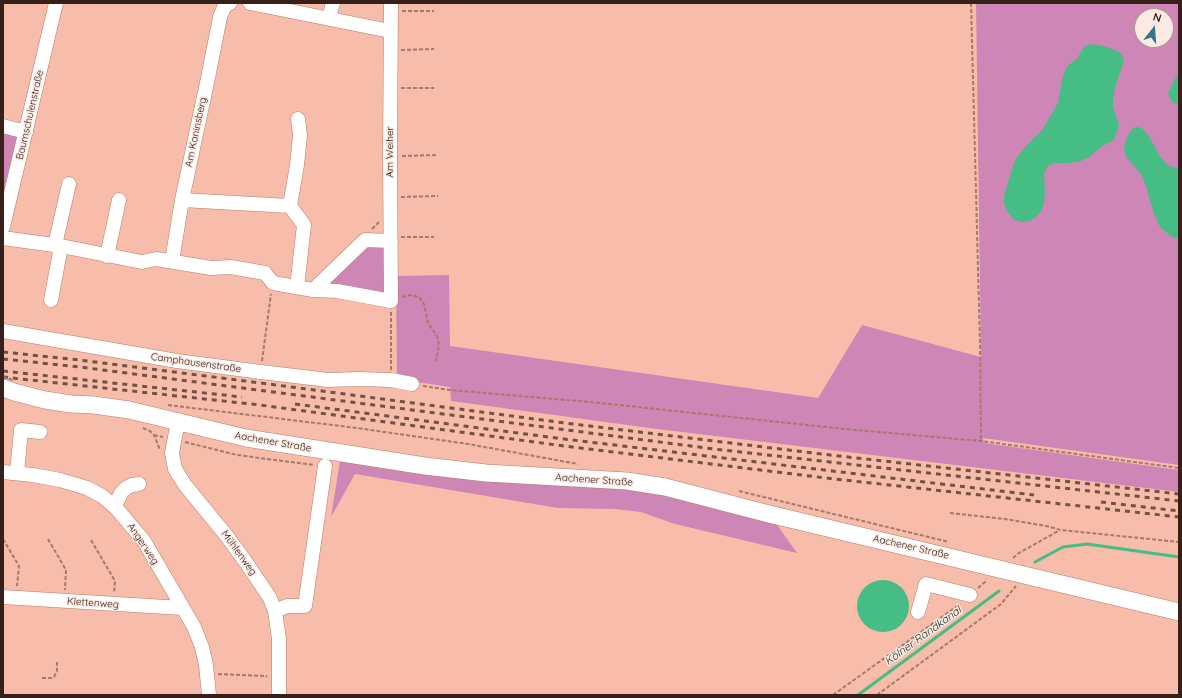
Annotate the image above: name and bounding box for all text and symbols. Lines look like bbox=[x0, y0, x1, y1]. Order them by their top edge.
north arrow bbox=[1134, 8, 1174, 48]
text: N bbox=[1151, 10, 1163, 25]
street label: Baumschulenstraße bbox=[14, 69, 46, 161]
street label: Am Kaninsberg bbox=[183, 96, 209, 168]
street label: Am Weiher bbox=[384, 127, 396, 177]
street label: Camphausenstraße bbox=[150, 351, 242, 375]
street label: Aachener Straße bbox=[234, 429, 312, 455]
street label: Aachener Straße bbox=[555, 471, 633, 489]
street label: Angerweg bbox=[125, 521, 161, 567]
street label: Mühlenweg bbox=[219, 528, 259, 578]
street label: Aachener Straße bbox=[872, 532, 950, 562]
street label: Klettenweg bbox=[67, 595, 119, 611]
water label: Kölner Randkanal bbox=[882, 604, 964, 668]

